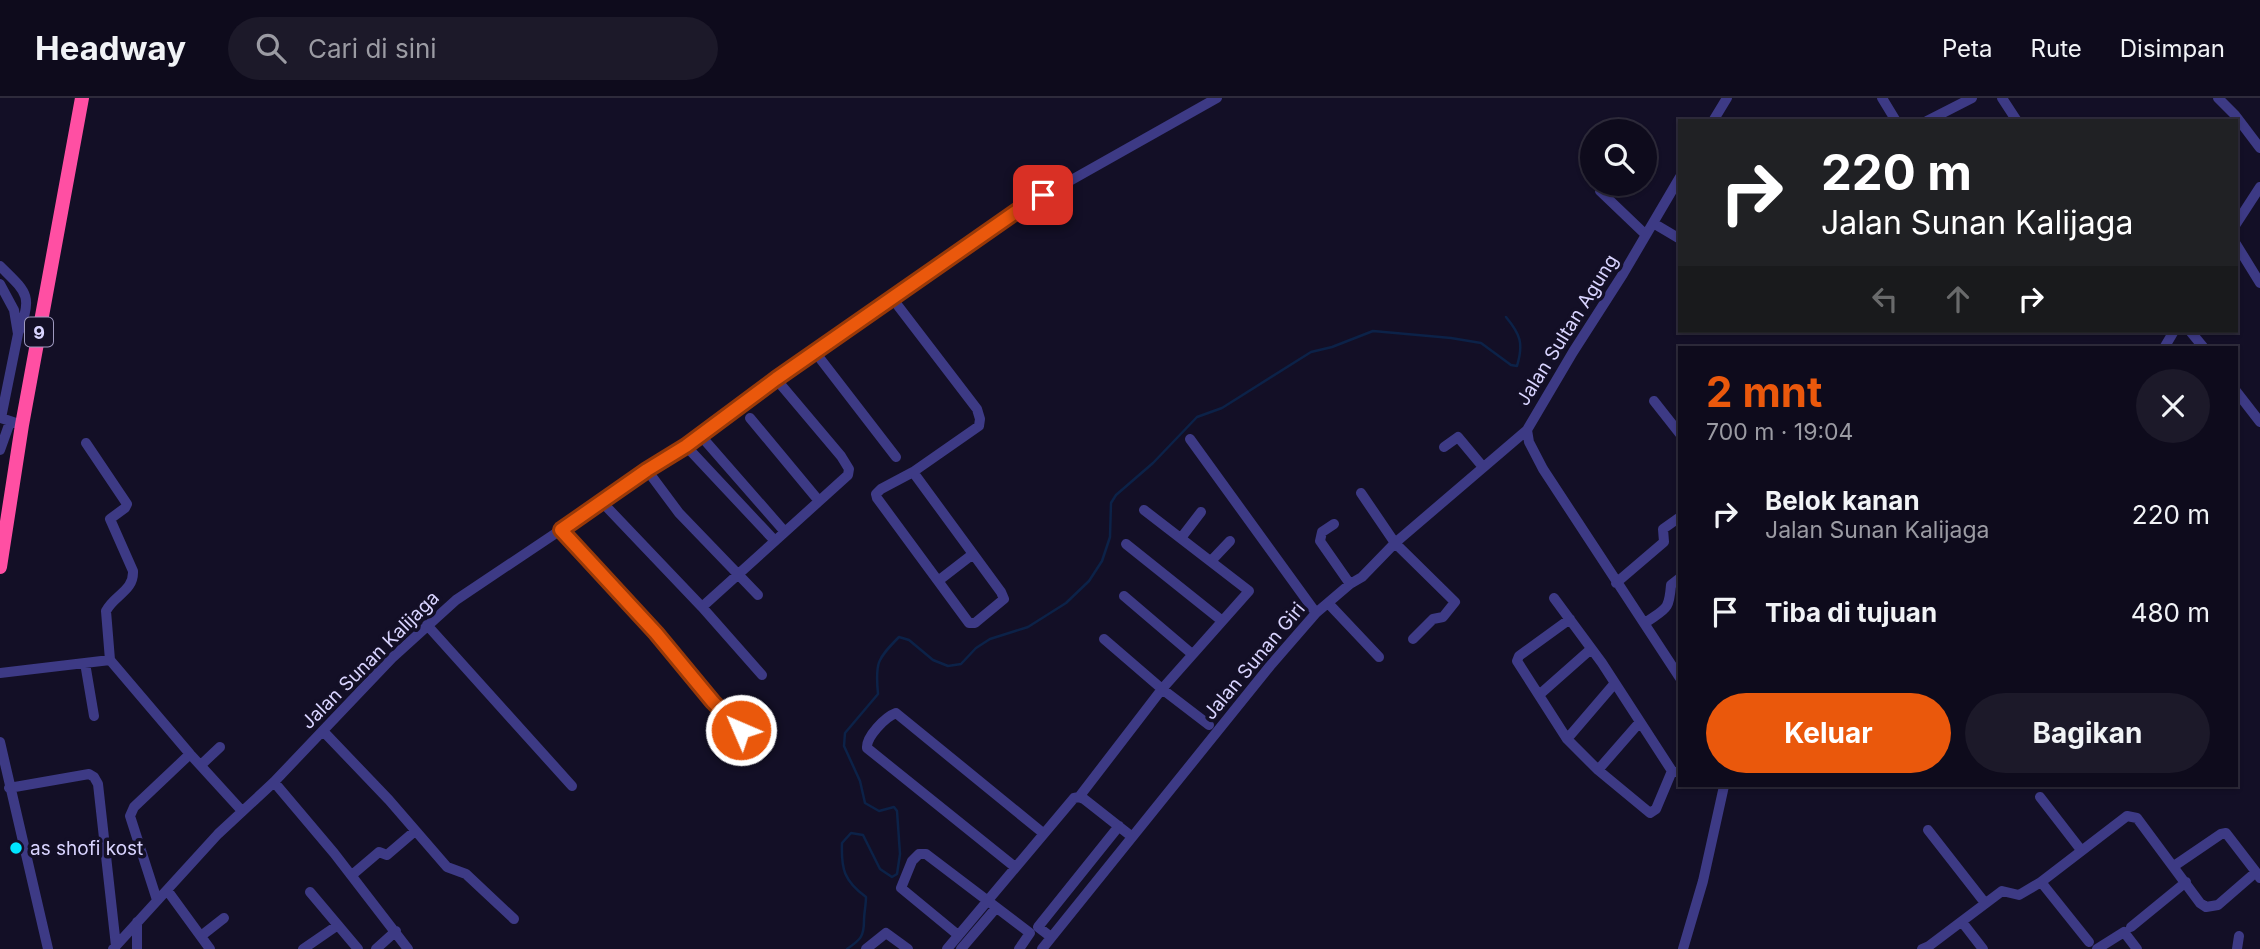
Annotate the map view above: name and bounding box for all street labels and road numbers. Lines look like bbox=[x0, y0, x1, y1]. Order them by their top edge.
street label: Jalan Sultan Agung bbox=[1511, 250, 1623, 410]
road number: 9 bbox=[25, 318, 53, 346]
street label: Jalan Sunan Kalijaga bbox=[296, 586, 444, 734]
street label: Jalan Sunan Giri bbox=[1198, 598, 1310, 724]

